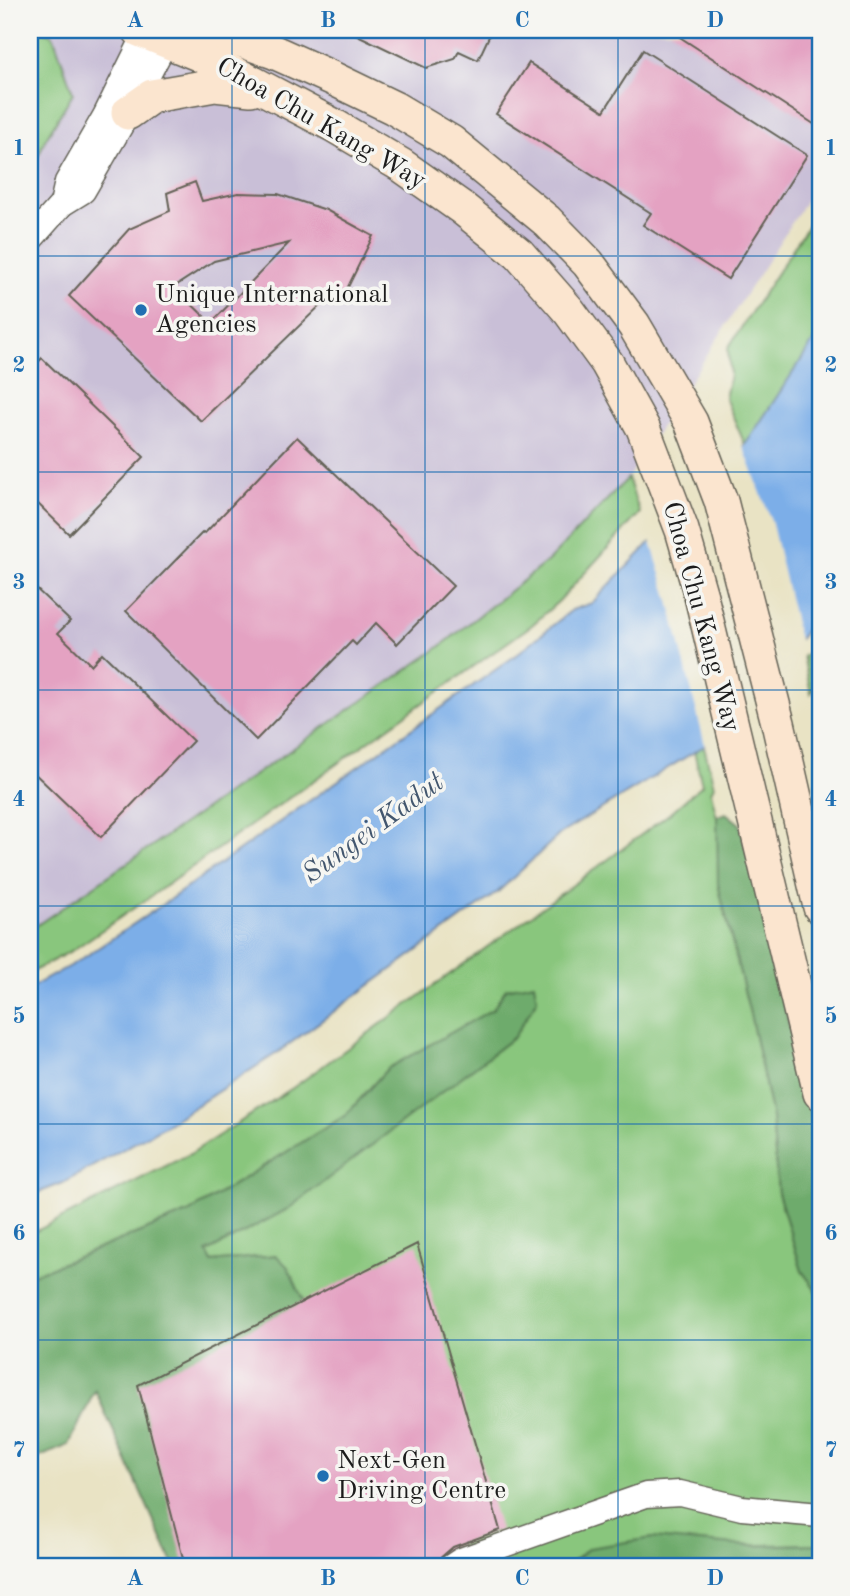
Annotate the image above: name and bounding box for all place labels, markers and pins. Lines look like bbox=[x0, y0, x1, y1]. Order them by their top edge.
place label: Unique International Agencies bbox=[155, 282, 388, 338]
marker: Unique International Agencies bbox=[133, 302, 149, 318]
place label: Next-Gen Driving Centre bbox=[337, 1448, 506, 1504]
marker: Next-Gen Driving Centre bbox=[315, 1468, 331, 1484]

